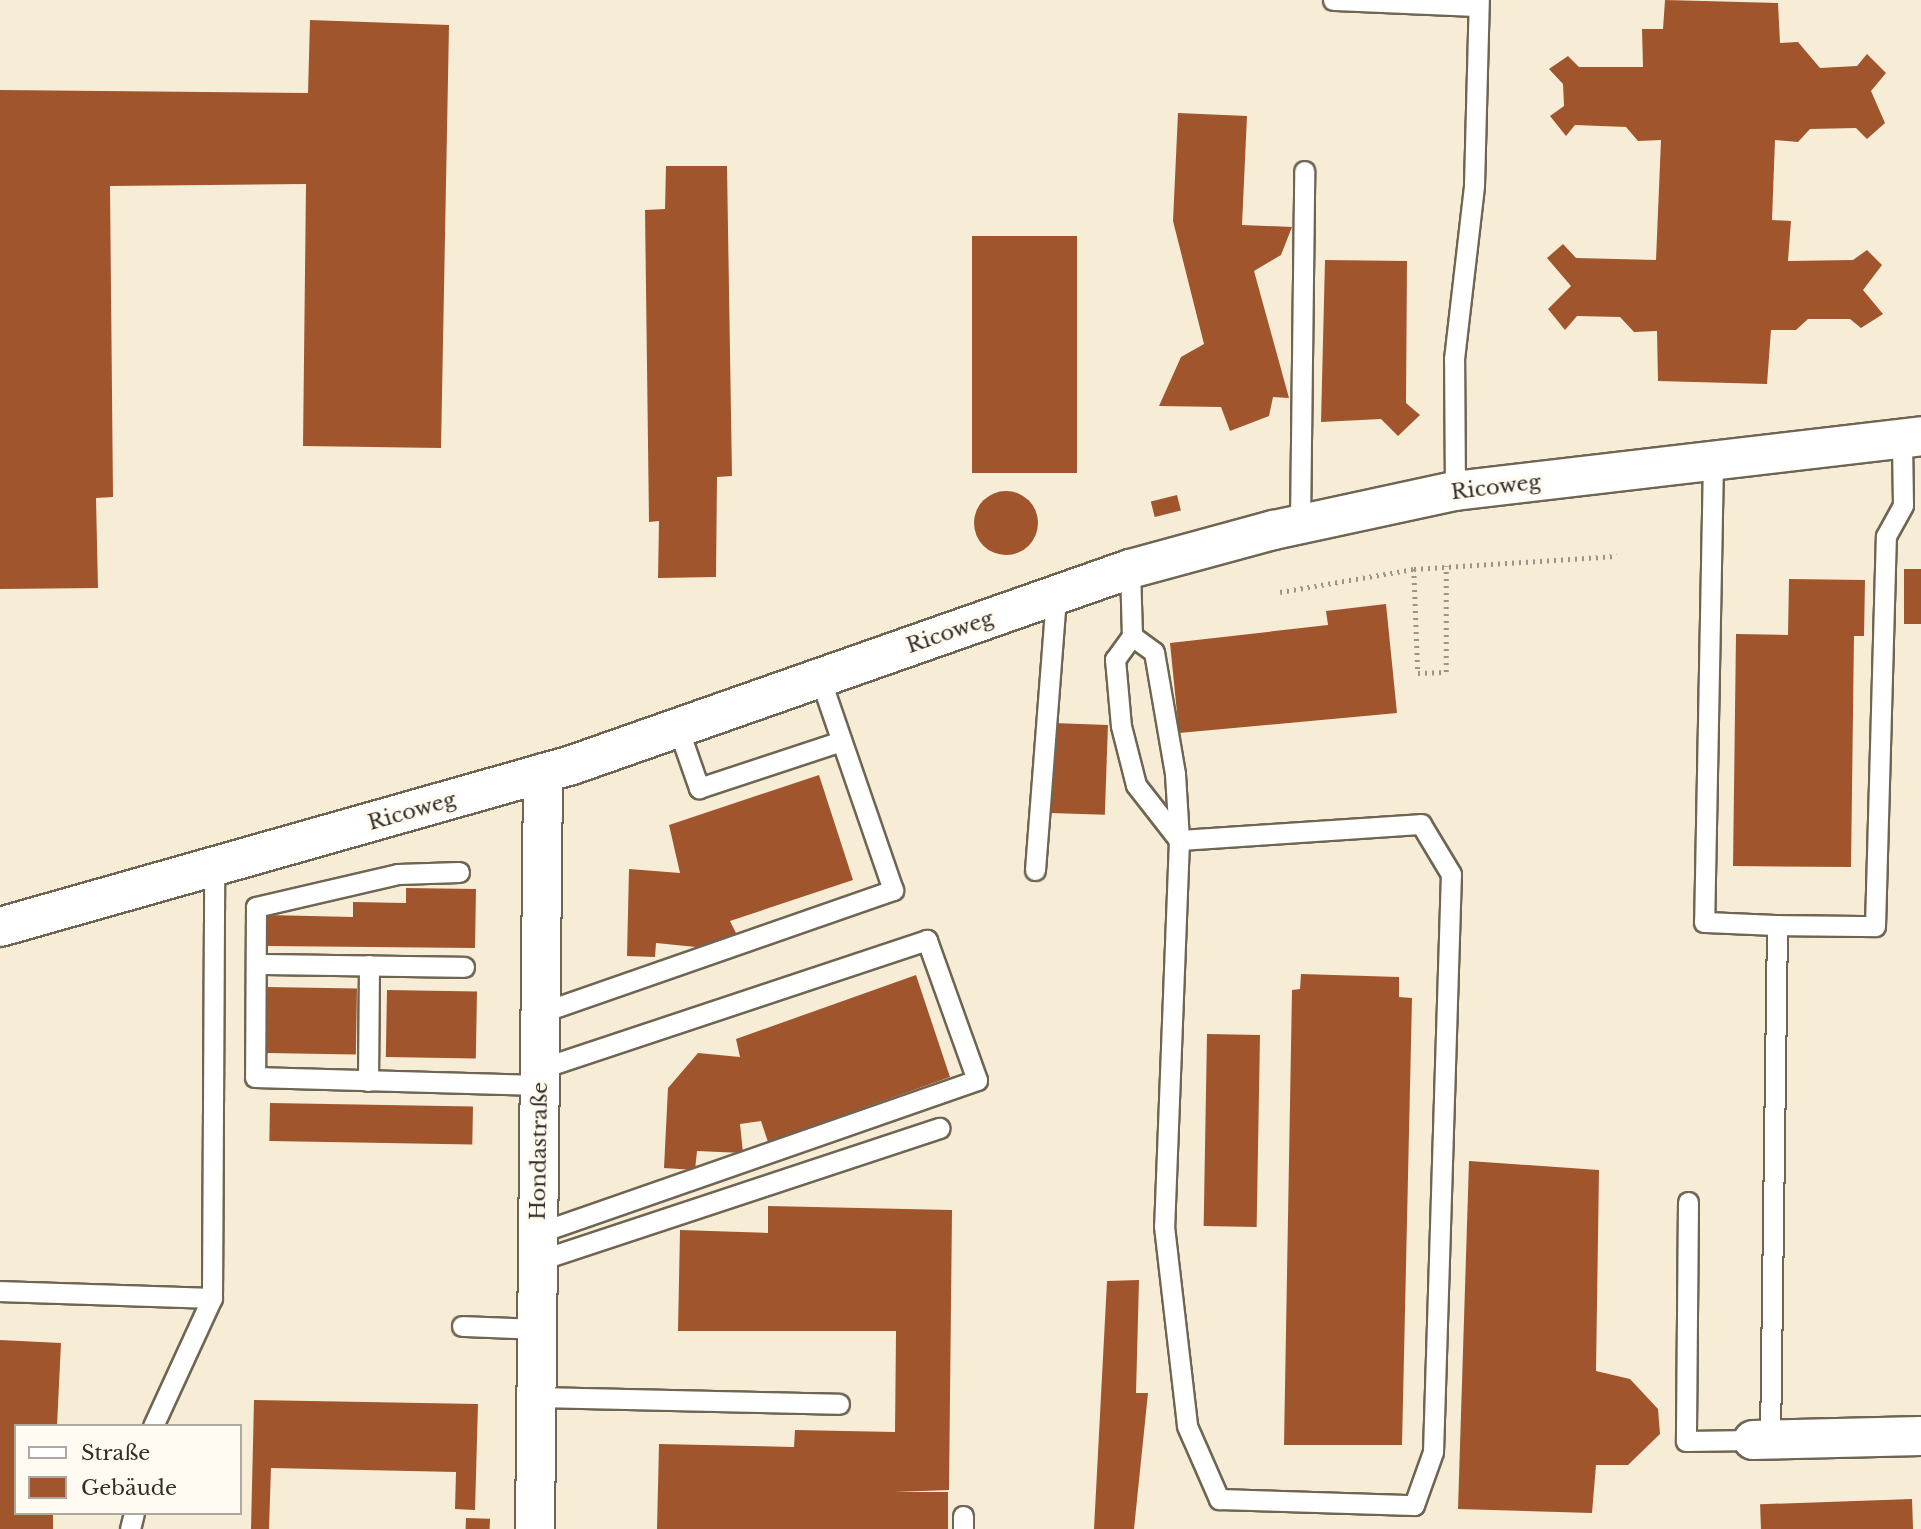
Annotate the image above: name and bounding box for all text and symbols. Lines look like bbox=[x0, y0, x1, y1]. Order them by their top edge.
street label: Ricoweg bbox=[1450, 469, 1542, 505]
street label: Ricoweg bbox=[903, 605, 997, 659]
street label: Ricoweg bbox=[365, 786, 459, 836]
street label: Hondastraße bbox=[525, 1082, 553, 1220]
legend bbox=[14, 1424, 242, 1515]
text: Straße bbox=[81, 1440, 150, 1466]
text: Gebäude bbox=[81, 1475, 177, 1501]

